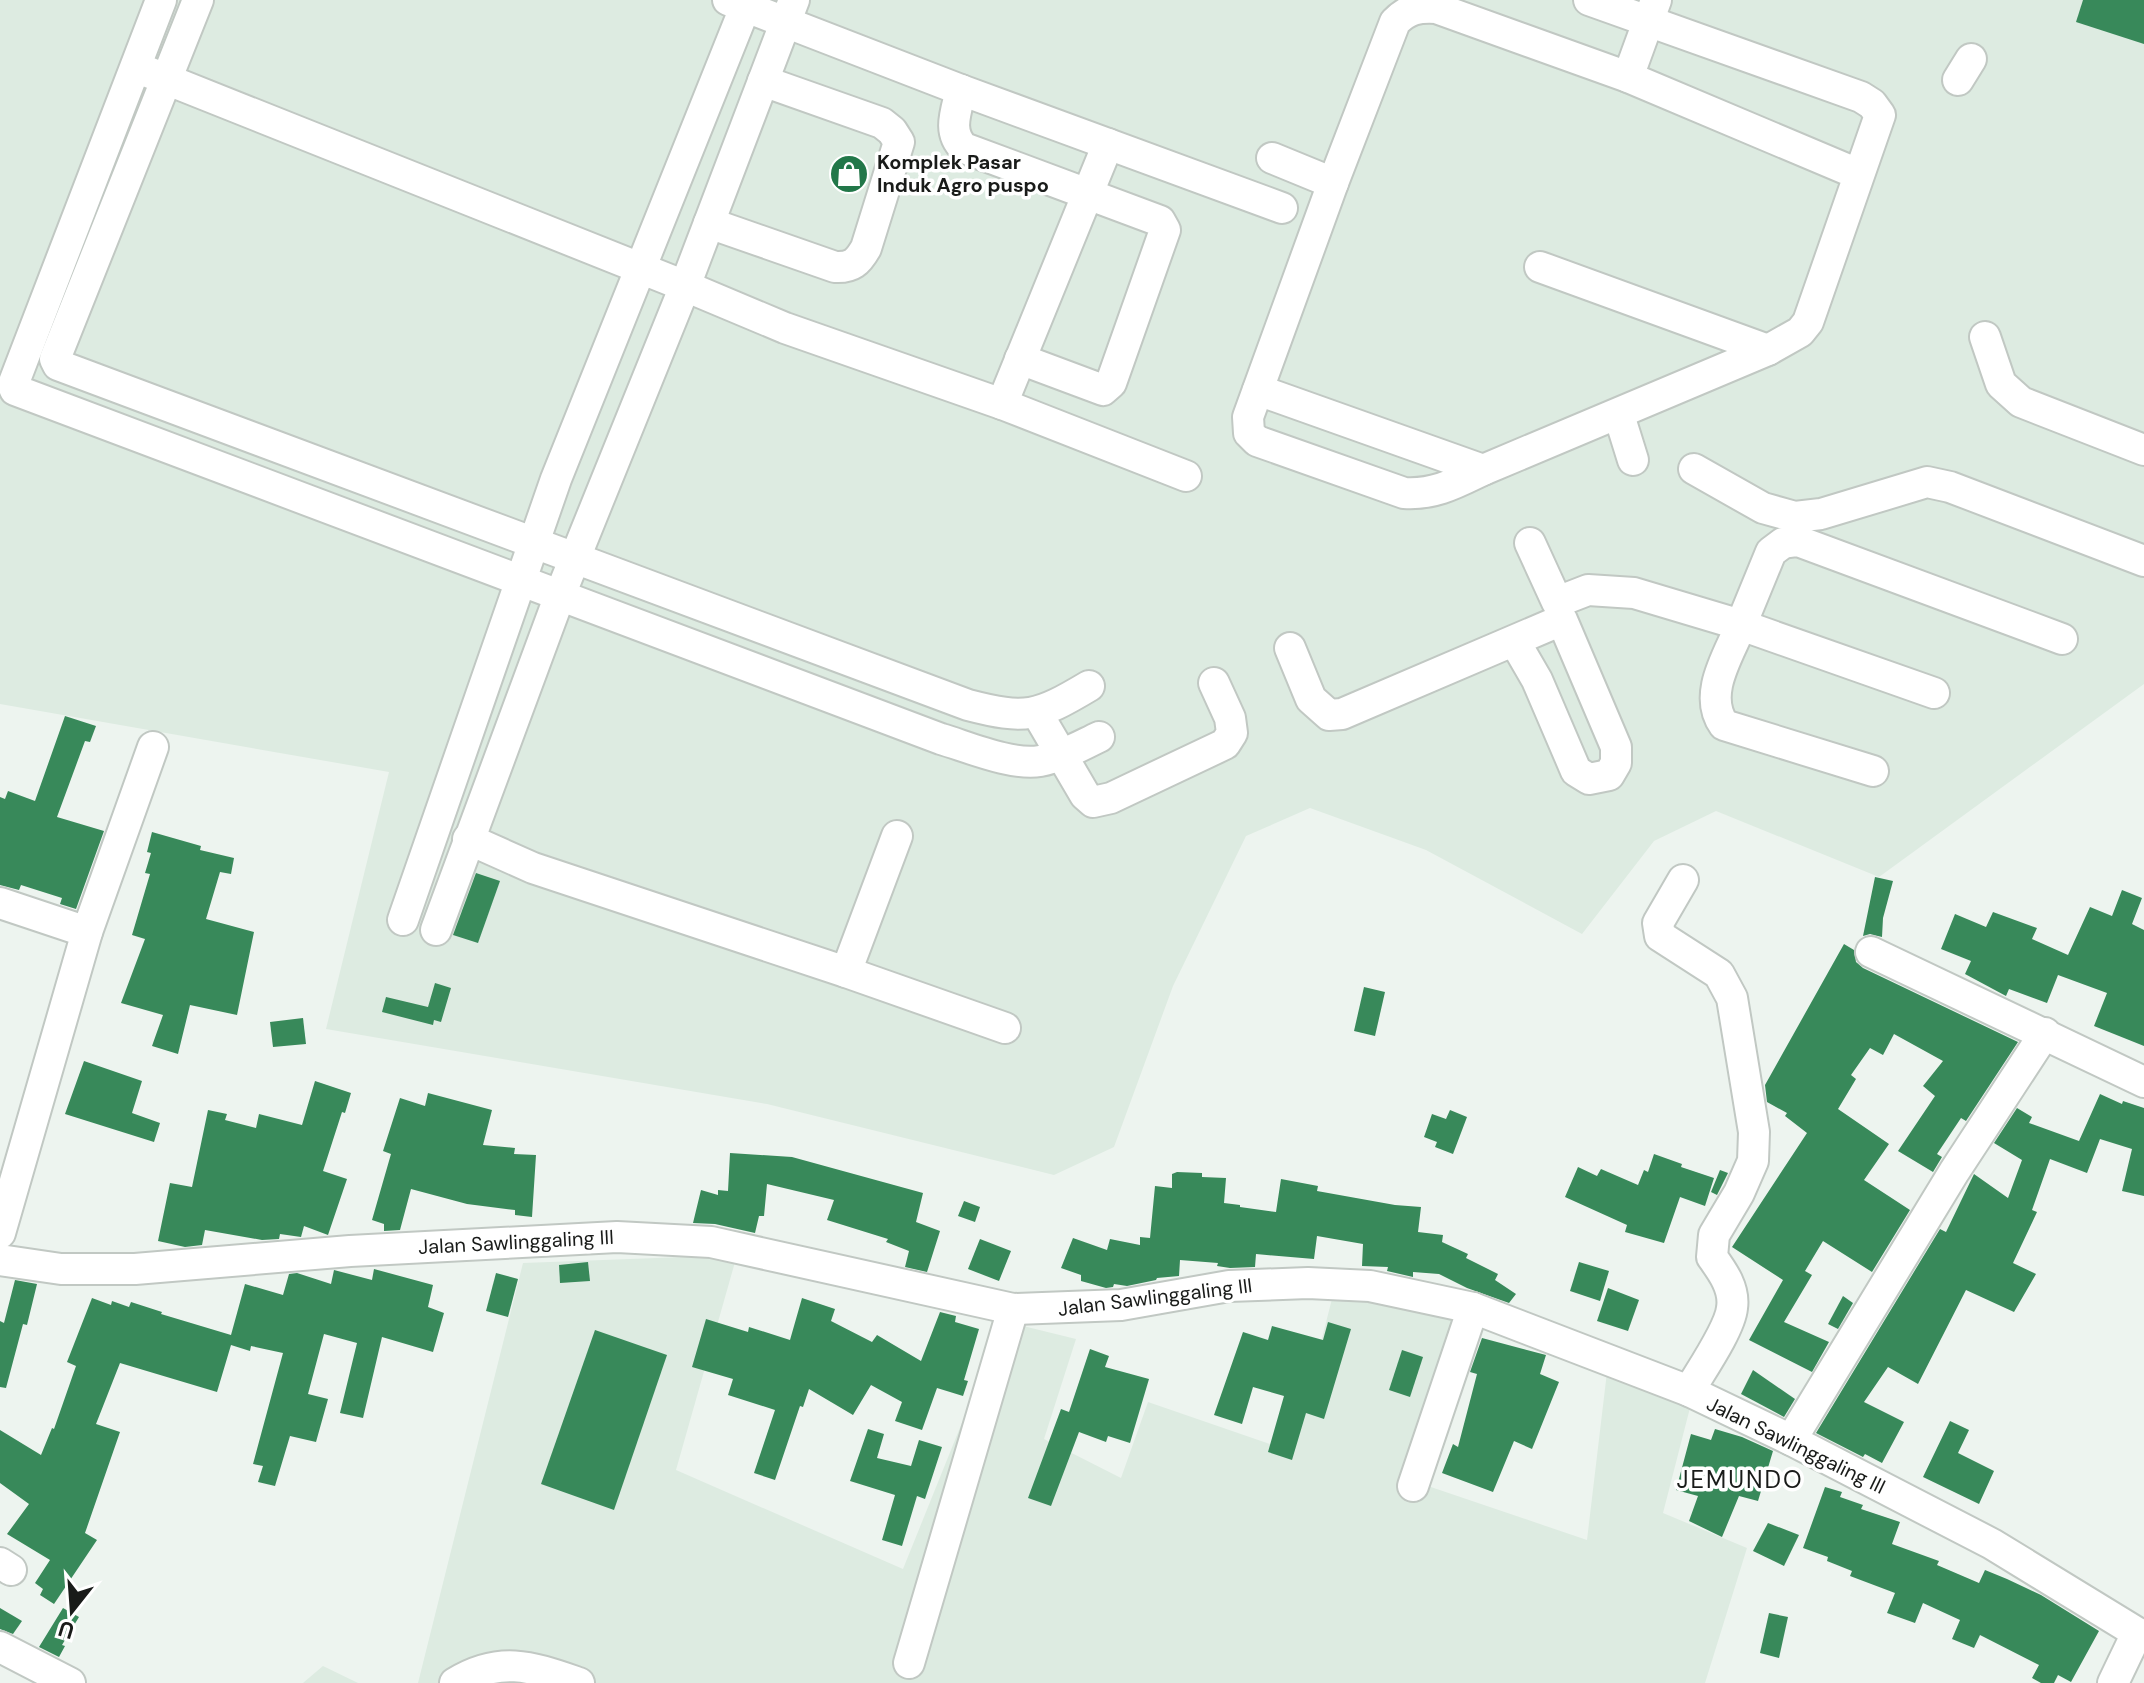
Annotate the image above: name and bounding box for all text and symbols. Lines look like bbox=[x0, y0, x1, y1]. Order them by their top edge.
place label: Komplek Pasar Induk Agro puspo bbox=[877, 149, 1049, 198]
shop icon: Komplek Pasar Induk Agro puspo bbox=[828, 153, 870, 195]
street label: Jalan Sawlinggaling III bbox=[418, 1224, 614, 1260]
street label: Jalan Sawlinggaling III bbox=[1056, 1272, 1254, 1322]
street label: Jalan Sawlinggaling III bbox=[1702, 1390, 1890, 1500]
district label: JEMUNDO bbox=[1676, 1464, 1804, 1495]
north arrow bbox=[32, 1571, 112, 1651]
text: U bbox=[55, 1614, 78, 1646]

